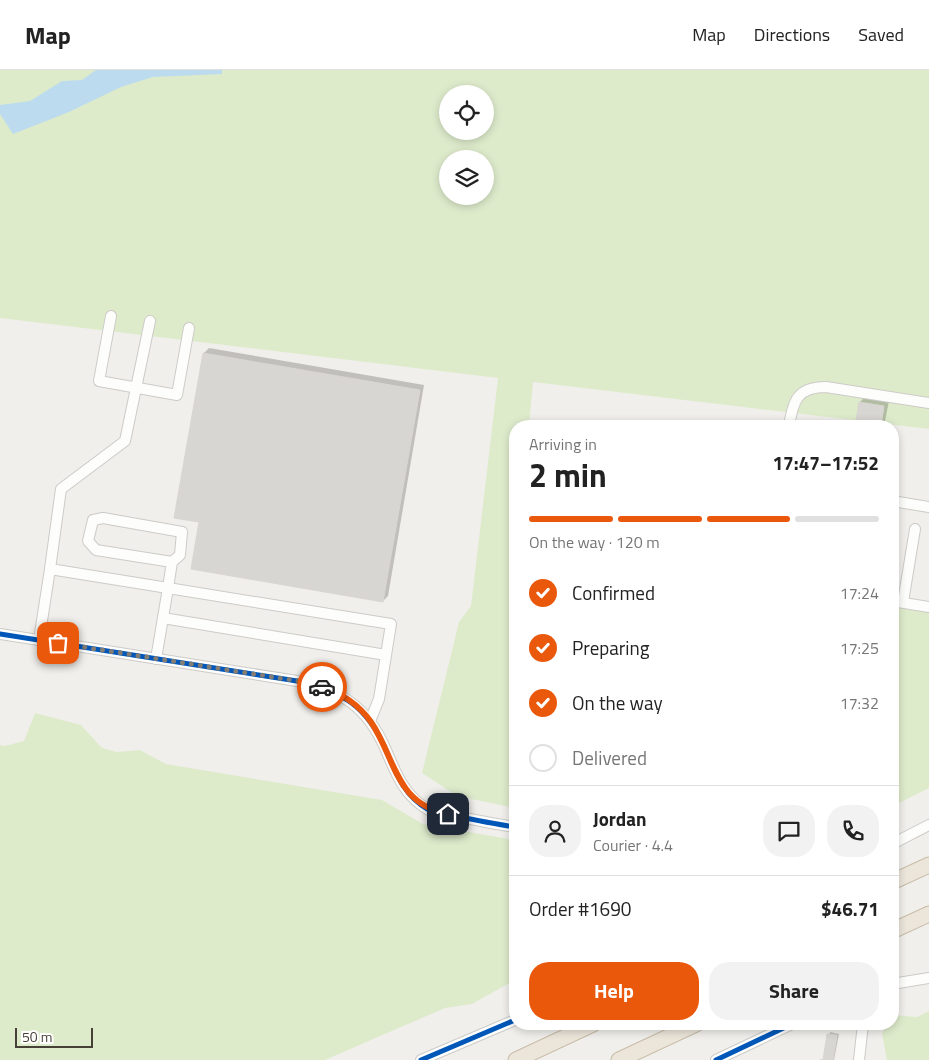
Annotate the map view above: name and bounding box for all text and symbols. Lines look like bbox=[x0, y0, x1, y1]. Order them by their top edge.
text: Map bbox=[25, 17, 71, 53]
text: Map bbox=[692, 21, 726, 48]
text: Directions bbox=[754, 21, 830, 48]
text: Saved bbox=[858, 21, 904, 48]
map controls bbox=[439, 85, 494, 205]
button: locate bbox=[439, 85, 494, 140]
button: layers bbox=[439, 150, 494, 205]
text: Arriving in bbox=[529, 432, 597, 456]
text: 17:47–17:52 bbox=[772, 448, 879, 477]
text: 2 min bbox=[529, 451, 607, 499]
text: On the way · 120 m bbox=[529, 530, 660, 554]
text: Confirmed bbox=[572, 578, 655, 607]
icon: check bbox=[529, 579, 557, 607]
text: 17:24 bbox=[840, 581, 879, 605]
pin bbox=[37, 622, 79, 664]
icon: bag bbox=[44, 629, 72, 657]
text: Preparing bbox=[572, 633, 649, 662]
icon: check bbox=[529, 634, 557, 662]
text: 17:25 bbox=[840, 636, 879, 660]
courier bbox=[297, 662, 347, 712]
icon: car bbox=[308, 673, 336, 701]
text: On the way bbox=[572, 688, 663, 717]
icon: check bbox=[529, 689, 557, 717]
text: 17:32 bbox=[840, 691, 879, 715]
text: Delivered bbox=[572, 743, 647, 772]
pin bbox=[427, 793, 469, 835]
icon: home bbox=[434, 800, 462, 828]
text: Jordan bbox=[593, 804, 646, 833]
button: person bbox=[529, 805, 581, 857]
button: chat bbox=[763, 805, 815, 857]
button: phone bbox=[827, 805, 879, 857]
text: Courier · 4.4 bbox=[593, 833, 673, 857]
text: Order #1690 bbox=[529, 894, 631, 923]
text: $46.71 bbox=[821, 894, 879, 923]
button: Help bbox=[529, 962, 699, 1020]
button: Share bbox=[709, 962, 879, 1020]
scale bar bbox=[15, 1025, 92, 1048]
text: 50 m bbox=[22, 1026, 52, 1047]

